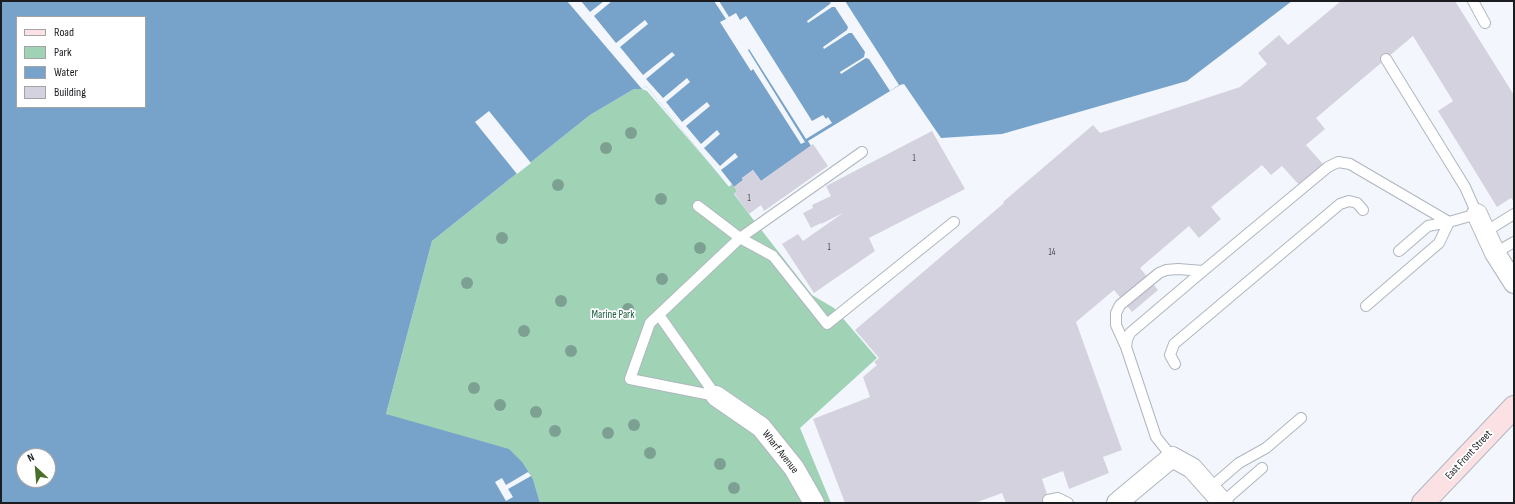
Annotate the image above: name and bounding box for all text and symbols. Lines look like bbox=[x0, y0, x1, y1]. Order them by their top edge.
legend bbox=[16, 16, 146, 108]
text: Road bbox=[54, 25, 74, 40]
text: Park bbox=[54, 45, 72, 60]
text: Water bbox=[54, 65, 78, 80]
text: Building bbox=[54, 85, 86, 100]
house number: 1 bbox=[912, 154, 916, 164]
house number: 1 bbox=[747, 194, 751, 204]
house number: 1 bbox=[827, 243, 831, 253]
house number: 14 bbox=[1049, 248, 1055, 258]
park label: Marine Park bbox=[592, 308, 634, 322]
street label: Wharf Avenue bbox=[759, 428, 801, 476]
street label: East Front Street bbox=[1443, 428, 1495, 482]
north arrow bbox=[16, 448, 56, 488]
text: N bbox=[25, 451, 36, 465]

